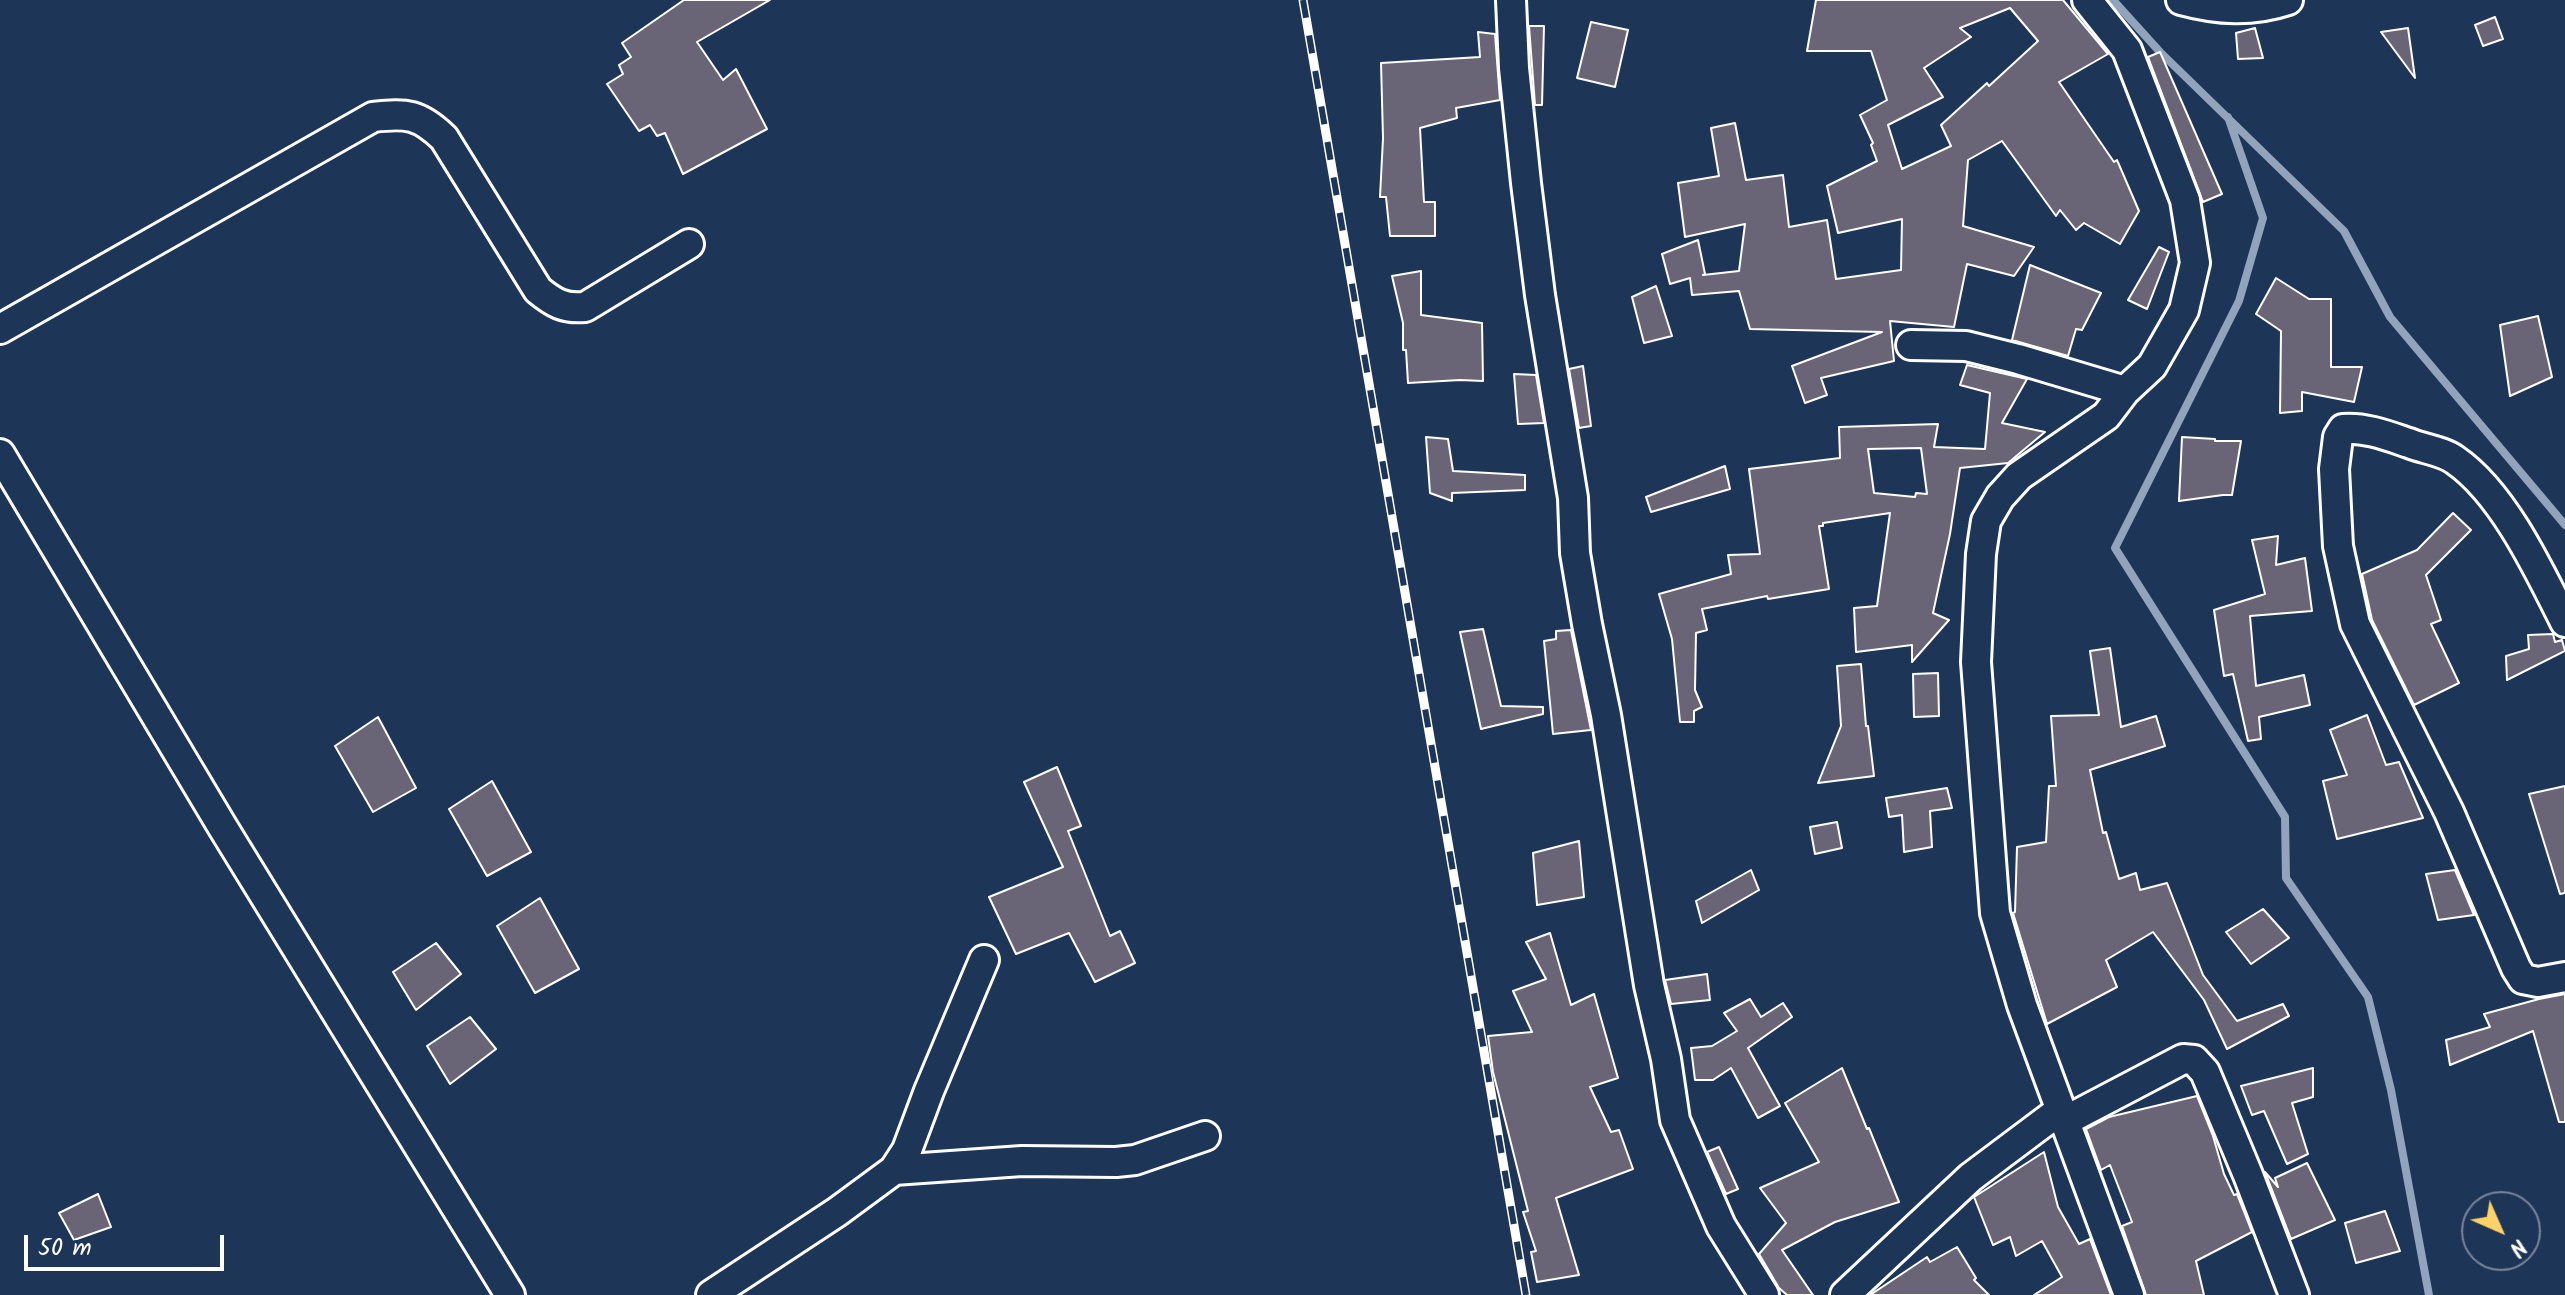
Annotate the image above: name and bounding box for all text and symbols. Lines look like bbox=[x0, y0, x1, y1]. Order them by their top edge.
north arrow bbox=[2461, 1191, 2541, 1271]
scale bar bbox=[28, 1219, 228, 1269]
text: 50 m bbox=[38, 1229, 92, 1268]
text: N bbox=[2500, 1230, 2534, 1264]

